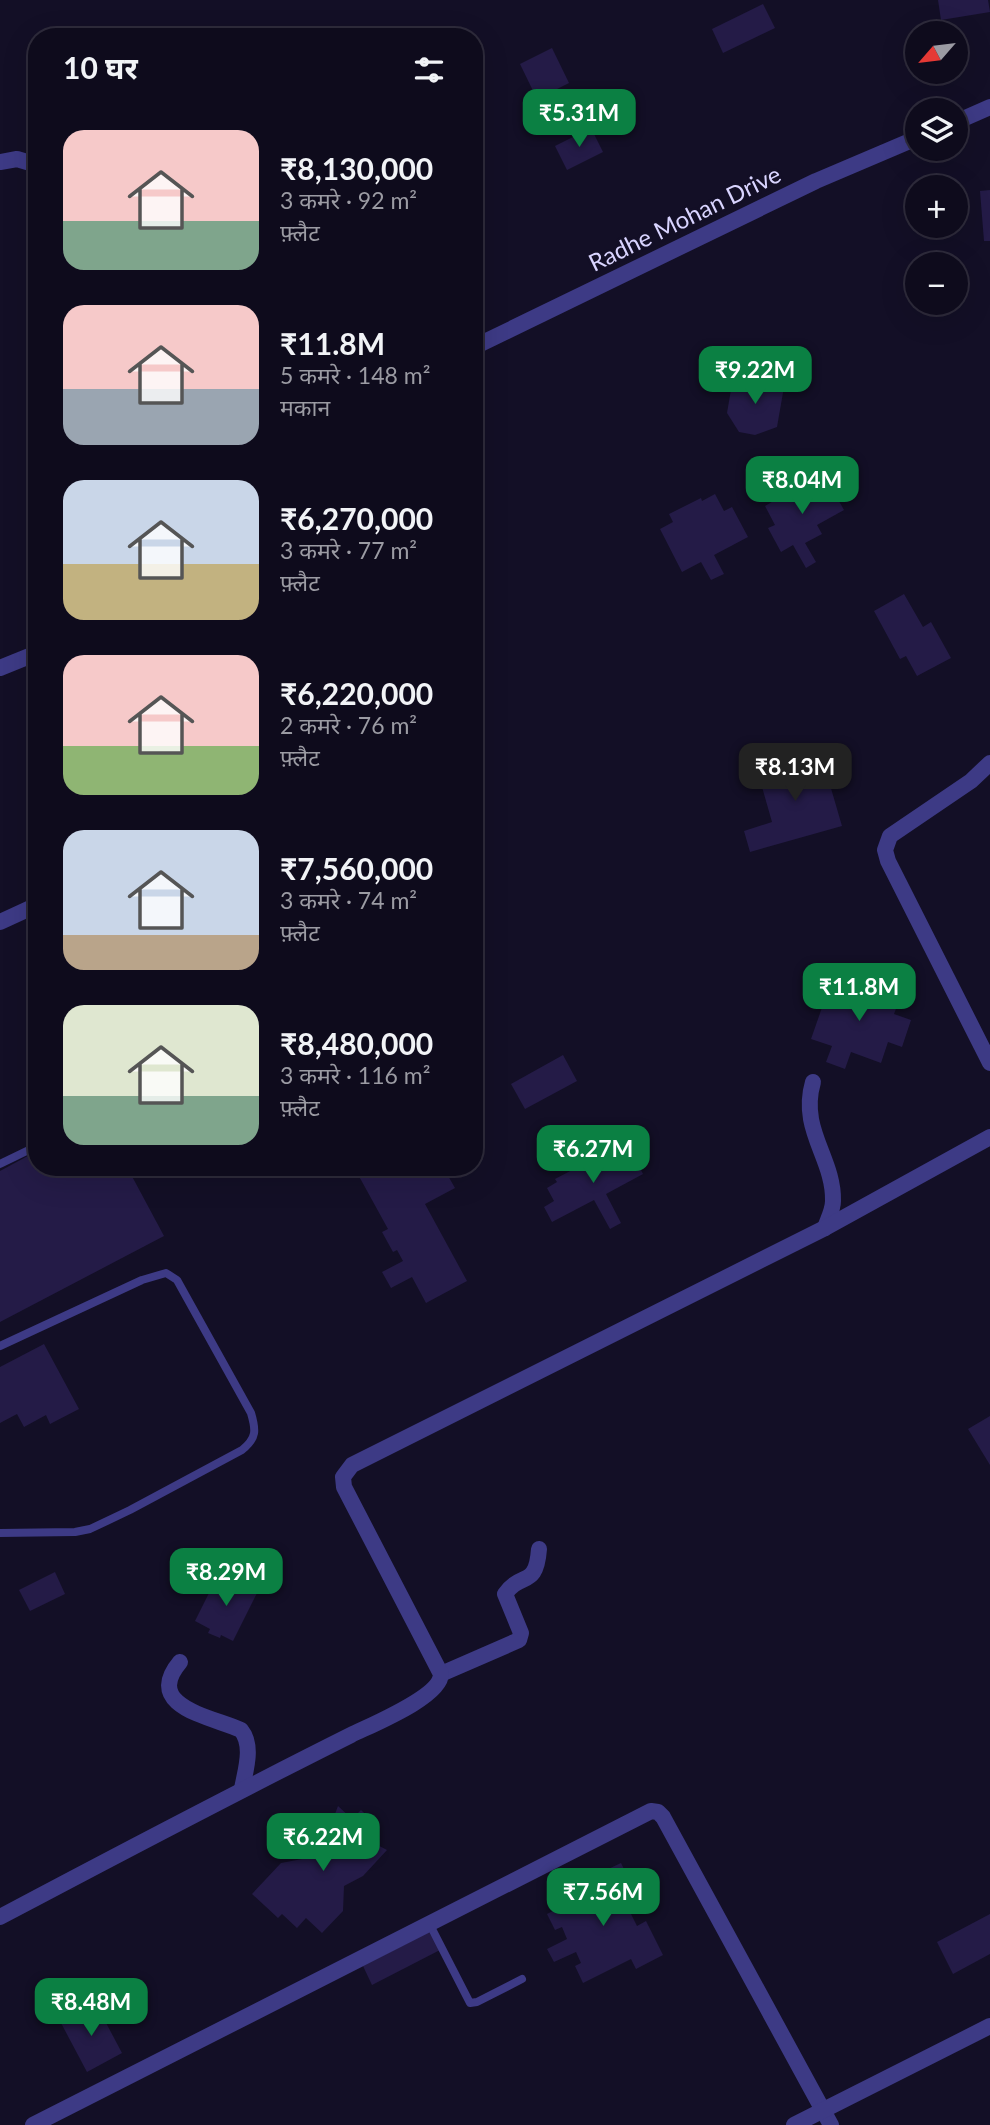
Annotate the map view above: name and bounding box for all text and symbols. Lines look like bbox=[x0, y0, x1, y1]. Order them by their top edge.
north arrow bbox=[905, 21, 968, 84]
map controls bbox=[905, 21, 968, 315]
text: 10 घर bbox=[63, 49, 138, 85]
icon: filters bbox=[410, 51, 448, 89]
pin: ₹5.31M bbox=[522, 90, 636, 149]
text: ₹5.31M bbox=[539, 98, 619, 126]
button: layers bbox=[905, 98, 968, 161]
text: ₹8,130,000 bbox=[280, 150, 433, 186]
icon: home bbox=[119, 158, 203, 242]
street label: Radhe Mohan Drive bbox=[584, 159, 785, 277]
button: + bbox=[905, 175, 968, 238]
text: 3 कमरे · 92 m² bbox=[280, 186, 417, 214]
text: फ़्लैट bbox=[280, 218, 320, 246]
button: − bbox=[905, 252, 968, 315]
text: ₹11.8M bbox=[280, 325, 385, 361]
icon: home bbox=[119, 333, 203, 417]
pin: ₹9.22M bbox=[698, 346, 812, 406]
text: ₹9.22M bbox=[715, 355, 795, 383]
text: 5 कमरे · 148 m² bbox=[280, 361, 430, 389]
text: मकान bbox=[280, 393, 330, 421]
pin: ₹8.04M bbox=[745, 456, 859, 516]
text: ₹8.04M bbox=[762, 465, 842, 493]
text: ₹6,270,000 bbox=[280, 500, 433, 536]
icon: home bbox=[119, 508, 203, 592]
text: 3 कमरे · 77 m² bbox=[280, 536, 417, 564]
text: फ़्लैट bbox=[280, 568, 320, 596]
text: ₹6,220,000 bbox=[280, 675, 433, 711]
icon: home bbox=[119, 683, 203, 767]
text: 2 कमरे · 76 m² bbox=[280, 711, 417, 739]
text: फ़्लैट bbox=[280, 743, 320, 771]
pin: ₹8.13M bbox=[738, 744, 852, 803]
text: ₹8.13M bbox=[755, 752, 835, 780]
text: ₹7,560,000 bbox=[280, 850, 433, 886]
icon: home bbox=[119, 858, 203, 942]
text: 3 कमरे · 74 m² bbox=[280, 886, 417, 914]
text: फ़्लैट bbox=[280, 918, 320, 946]
pin: ₹11.8M bbox=[802, 964, 916, 1023]
text: ₹11.8M bbox=[819, 972, 899, 1000]
text: ₹8,480,000 bbox=[280, 1025, 433, 1061]
icon: home bbox=[119, 1033, 203, 1117]
text: 3 कमरे · 116 m² bbox=[280, 1061, 430, 1089]
text: फ़्लैट bbox=[280, 1093, 320, 1121]
pin: ₹6.27M bbox=[536, 1126, 650, 1185]
text: ₹6.27M bbox=[553, 1134, 633, 1162]
pin: ₹8.29M bbox=[169, 1548, 283, 1608]
text: ₹8.29M bbox=[186, 1557, 266, 1585]
pin: ₹6.22M bbox=[266, 1814, 380, 1873]
text: ₹6.22M bbox=[283, 1822, 363, 1850]
pin: ₹7.56M bbox=[546, 1868, 660, 1928]
text: ₹7.56M bbox=[563, 1877, 643, 1905]
pin: ₹8.48M bbox=[34, 1979, 148, 2038]
text: ₹8.48M bbox=[51, 1987, 131, 2015]

